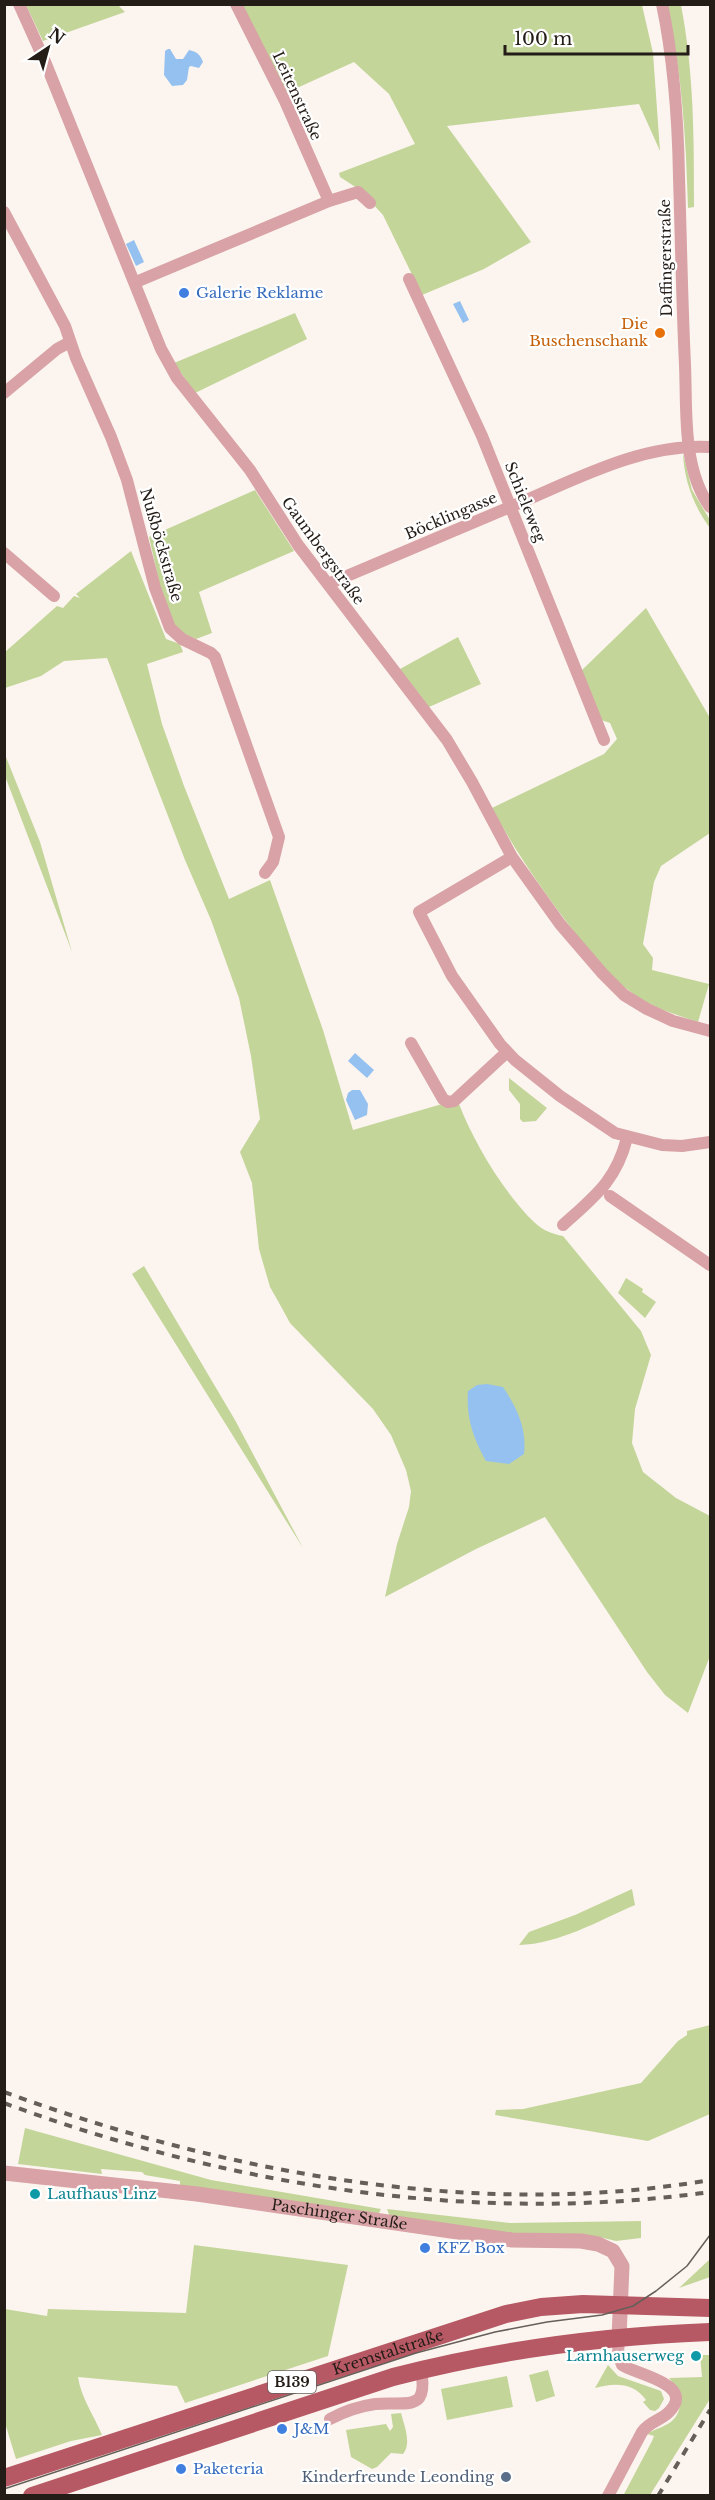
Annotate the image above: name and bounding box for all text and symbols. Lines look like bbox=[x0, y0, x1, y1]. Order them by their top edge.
north arrow bbox=[18, 18, 78, 78]
scale bar bbox=[505, 18, 688, 56]
text: N bbox=[45, 23, 69, 48]
text: 100 m bbox=[514, 28, 572, 50]
street label: Leitenstraße bbox=[269, 48, 326, 143]
street label: Daffingerstraße bbox=[655, 199, 676, 317]
place label: Galerie Reklame bbox=[196, 283, 323, 302]
marker: Galerie Reklame bbox=[177, 286, 191, 300]
place label: Die Buschenschank bbox=[529, 314, 649, 350]
marker: Die Buschenschank bbox=[653, 326, 667, 340]
street label: Schieleweg bbox=[501, 459, 551, 546]
street label: Nußböckstraße bbox=[136, 486, 187, 604]
street label: Böcklingasse bbox=[402, 488, 500, 544]
street label: Gaumbergstraße bbox=[278, 493, 369, 608]
place label: Laufhaus Linz bbox=[47, 2184, 157, 2203]
marker: Laufhaus Linz bbox=[28, 2187, 42, 2201]
street label: Paschinger Straße bbox=[270, 2195, 409, 2234]
place label: KFZ Box bbox=[437, 2238, 505, 2257]
marker: KFZ Box bbox=[418, 2241, 432, 2255]
street label: Kremstalstraße bbox=[330, 2325, 446, 2379]
place label: Larnhauserweg bbox=[566, 2346, 685, 2365]
marker: Larnhauserweg bbox=[689, 2349, 703, 2363]
road number: B139 bbox=[268, 2371, 316, 2393]
place label: J&M bbox=[292, 2419, 329, 2438]
marker: J&M bbox=[275, 2422, 289, 2436]
place label: Paketeria bbox=[193, 2459, 264, 2478]
marker: Paketeria bbox=[174, 2462, 188, 2476]
place label: Kinderfreunde Leonding bbox=[302, 2467, 495, 2486]
marker: Kinderfreunde Leonding bbox=[499, 2470, 513, 2484]

